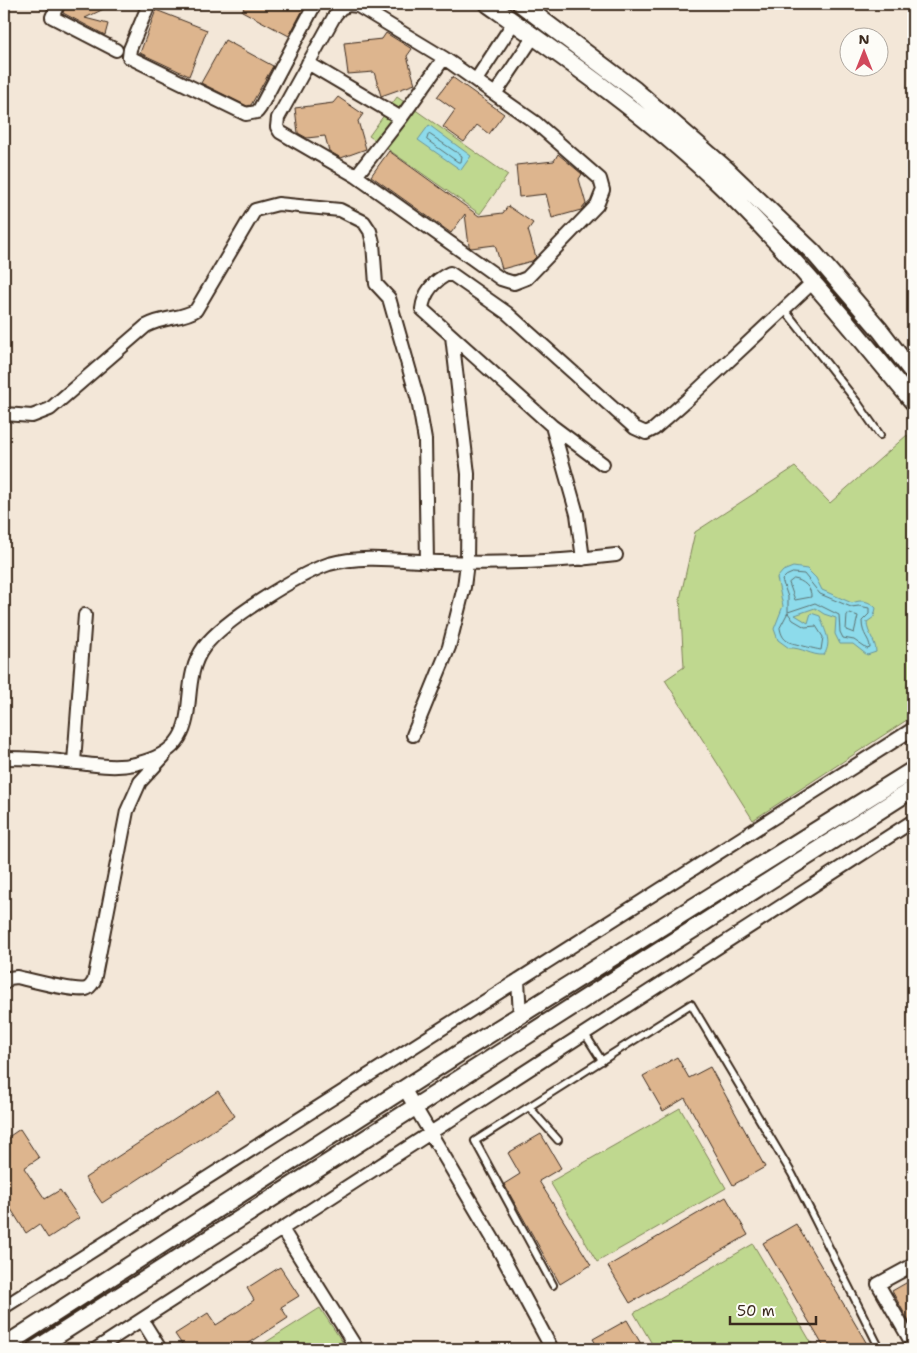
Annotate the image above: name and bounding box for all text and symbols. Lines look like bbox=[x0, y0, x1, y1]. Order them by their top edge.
north arrow bbox=[840, 28, 890, 78]
text: N bbox=[858, 30, 870, 48]
scale bar bbox=[730, 1293, 816, 1325]
text: 50 m bbox=[737, 1301, 775, 1321]

